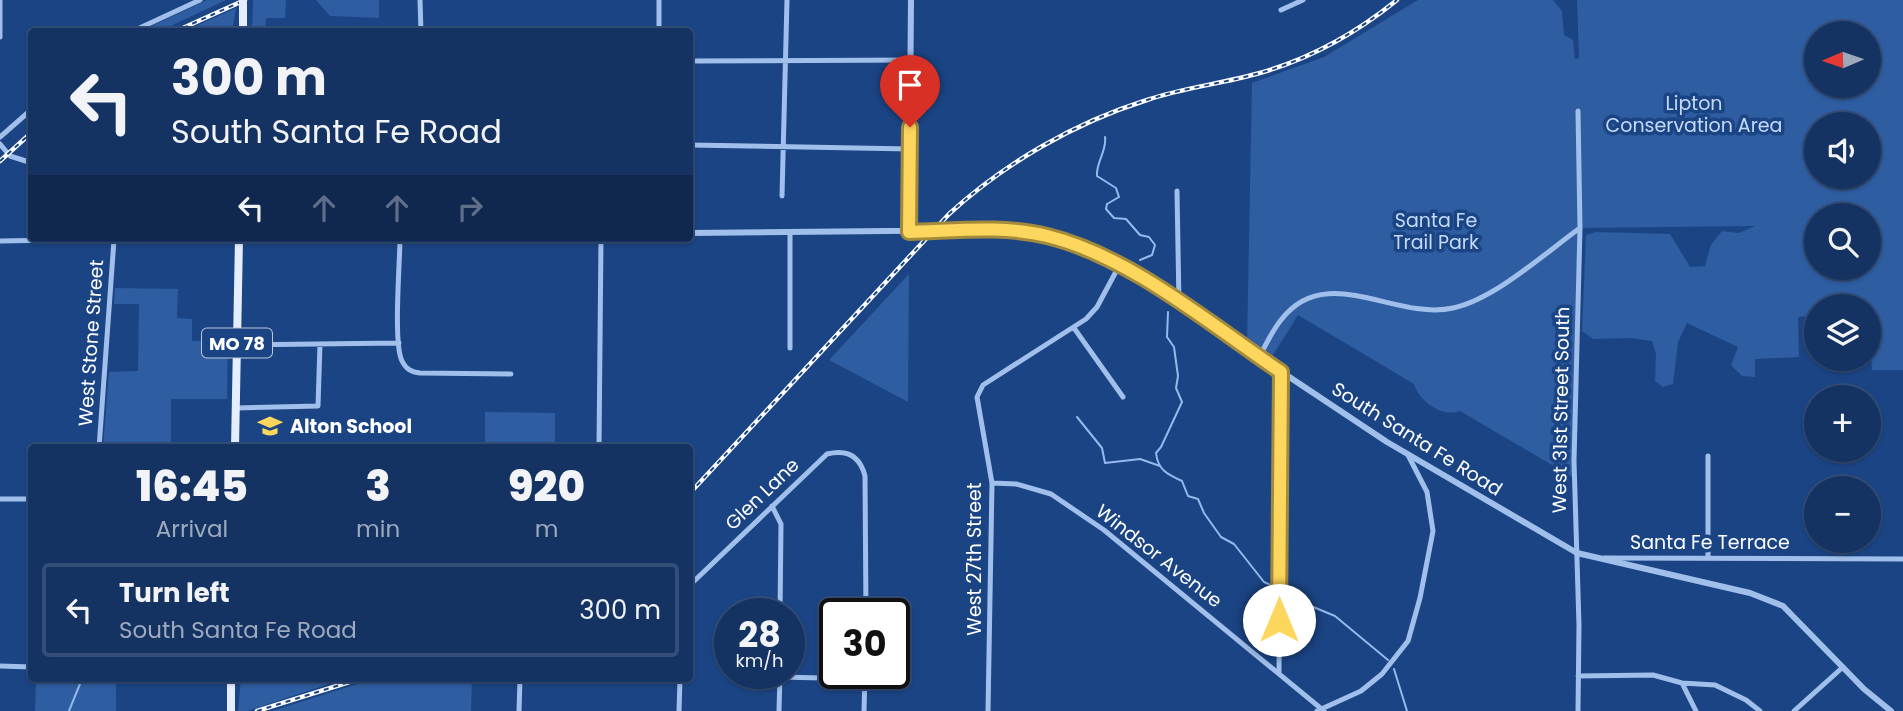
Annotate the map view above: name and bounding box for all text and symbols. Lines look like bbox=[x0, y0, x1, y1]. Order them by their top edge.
north arrow bbox=[1804, 21, 1881, 98]
map controls bbox=[1804, 21, 1881, 553]
text: 300 m bbox=[171, 44, 327, 112]
pin bbox=[880, 55, 940, 127]
icon: left bbox=[56, 56, 147, 147]
icon: arrive bbox=[891, 66, 929, 104]
park label: Lipton Conservation Area bbox=[1606, 90, 1782, 139]
text: South Santa Fe Road bbox=[171, 109, 502, 154]
button: sound bbox=[1804, 112, 1881, 189]
icon: left bbox=[232, 189, 270, 227]
icon: ahead bbox=[305, 189, 343, 227]
icon: ahead bbox=[378, 189, 416, 227]
icon: right bbox=[451, 189, 489, 227]
button: search bbox=[1804, 203, 1881, 280]
park label: Santa Fe Trail Park bbox=[1393, 207, 1479, 256]
street label: West Stone Street bbox=[72, 259, 110, 427]
button: layers bbox=[1804, 294, 1881, 371]
street label: West 31st Street South bbox=[1546, 306, 1576, 514]
road number: MO 78 bbox=[202, 328, 272, 358]
street label: South Santa Fe Road bbox=[1327, 375, 1507, 503]
button: + bbox=[1804, 385, 1881, 462]
school or university icon: Alton School bbox=[256, 412, 284, 440]
place label: Alton School bbox=[290, 413, 412, 440]
street label: Glen Lane bbox=[719, 452, 805, 536]
text: 16:45 bbox=[136, 457, 248, 516]
text: 3 bbox=[365, 457, 391, 516]
text: 920 bbox=[508, 457, 585, 516]
button: − bbox=[1804, 476, 1881, 553]
street label: West 27th Street bbox=[961, 482, 988, 636]
street label: Windsor Avenue bbox=[1090, 498, 1228, 614]
text: Arrival bbox=[156, 513, 228, 545]
text: min bbox=[356, 513, 400, 545]
text: m bbox=[535, 513, 558, 545]
street label: Santa Fe Terrace bbox=[1630, 529, 1790, 556]
text: Turn left bbox=[119, 575, 230, 611]
position arrow bbox=[1242, 583, 1316, 657]
icon: left bbox=[60, 591, 98, 629]
text: 300 m bbox=[579, 592, 661, 628]
speed limit sign: 30 bbox=[819, 598, 910, 689]
text: 28 bbox=[738, 610, 781, 659]
text: South Santa Fe Road bbox=[119, 614, 357, 646]
text: km/h bbox=[736, 648, 783, 673]

